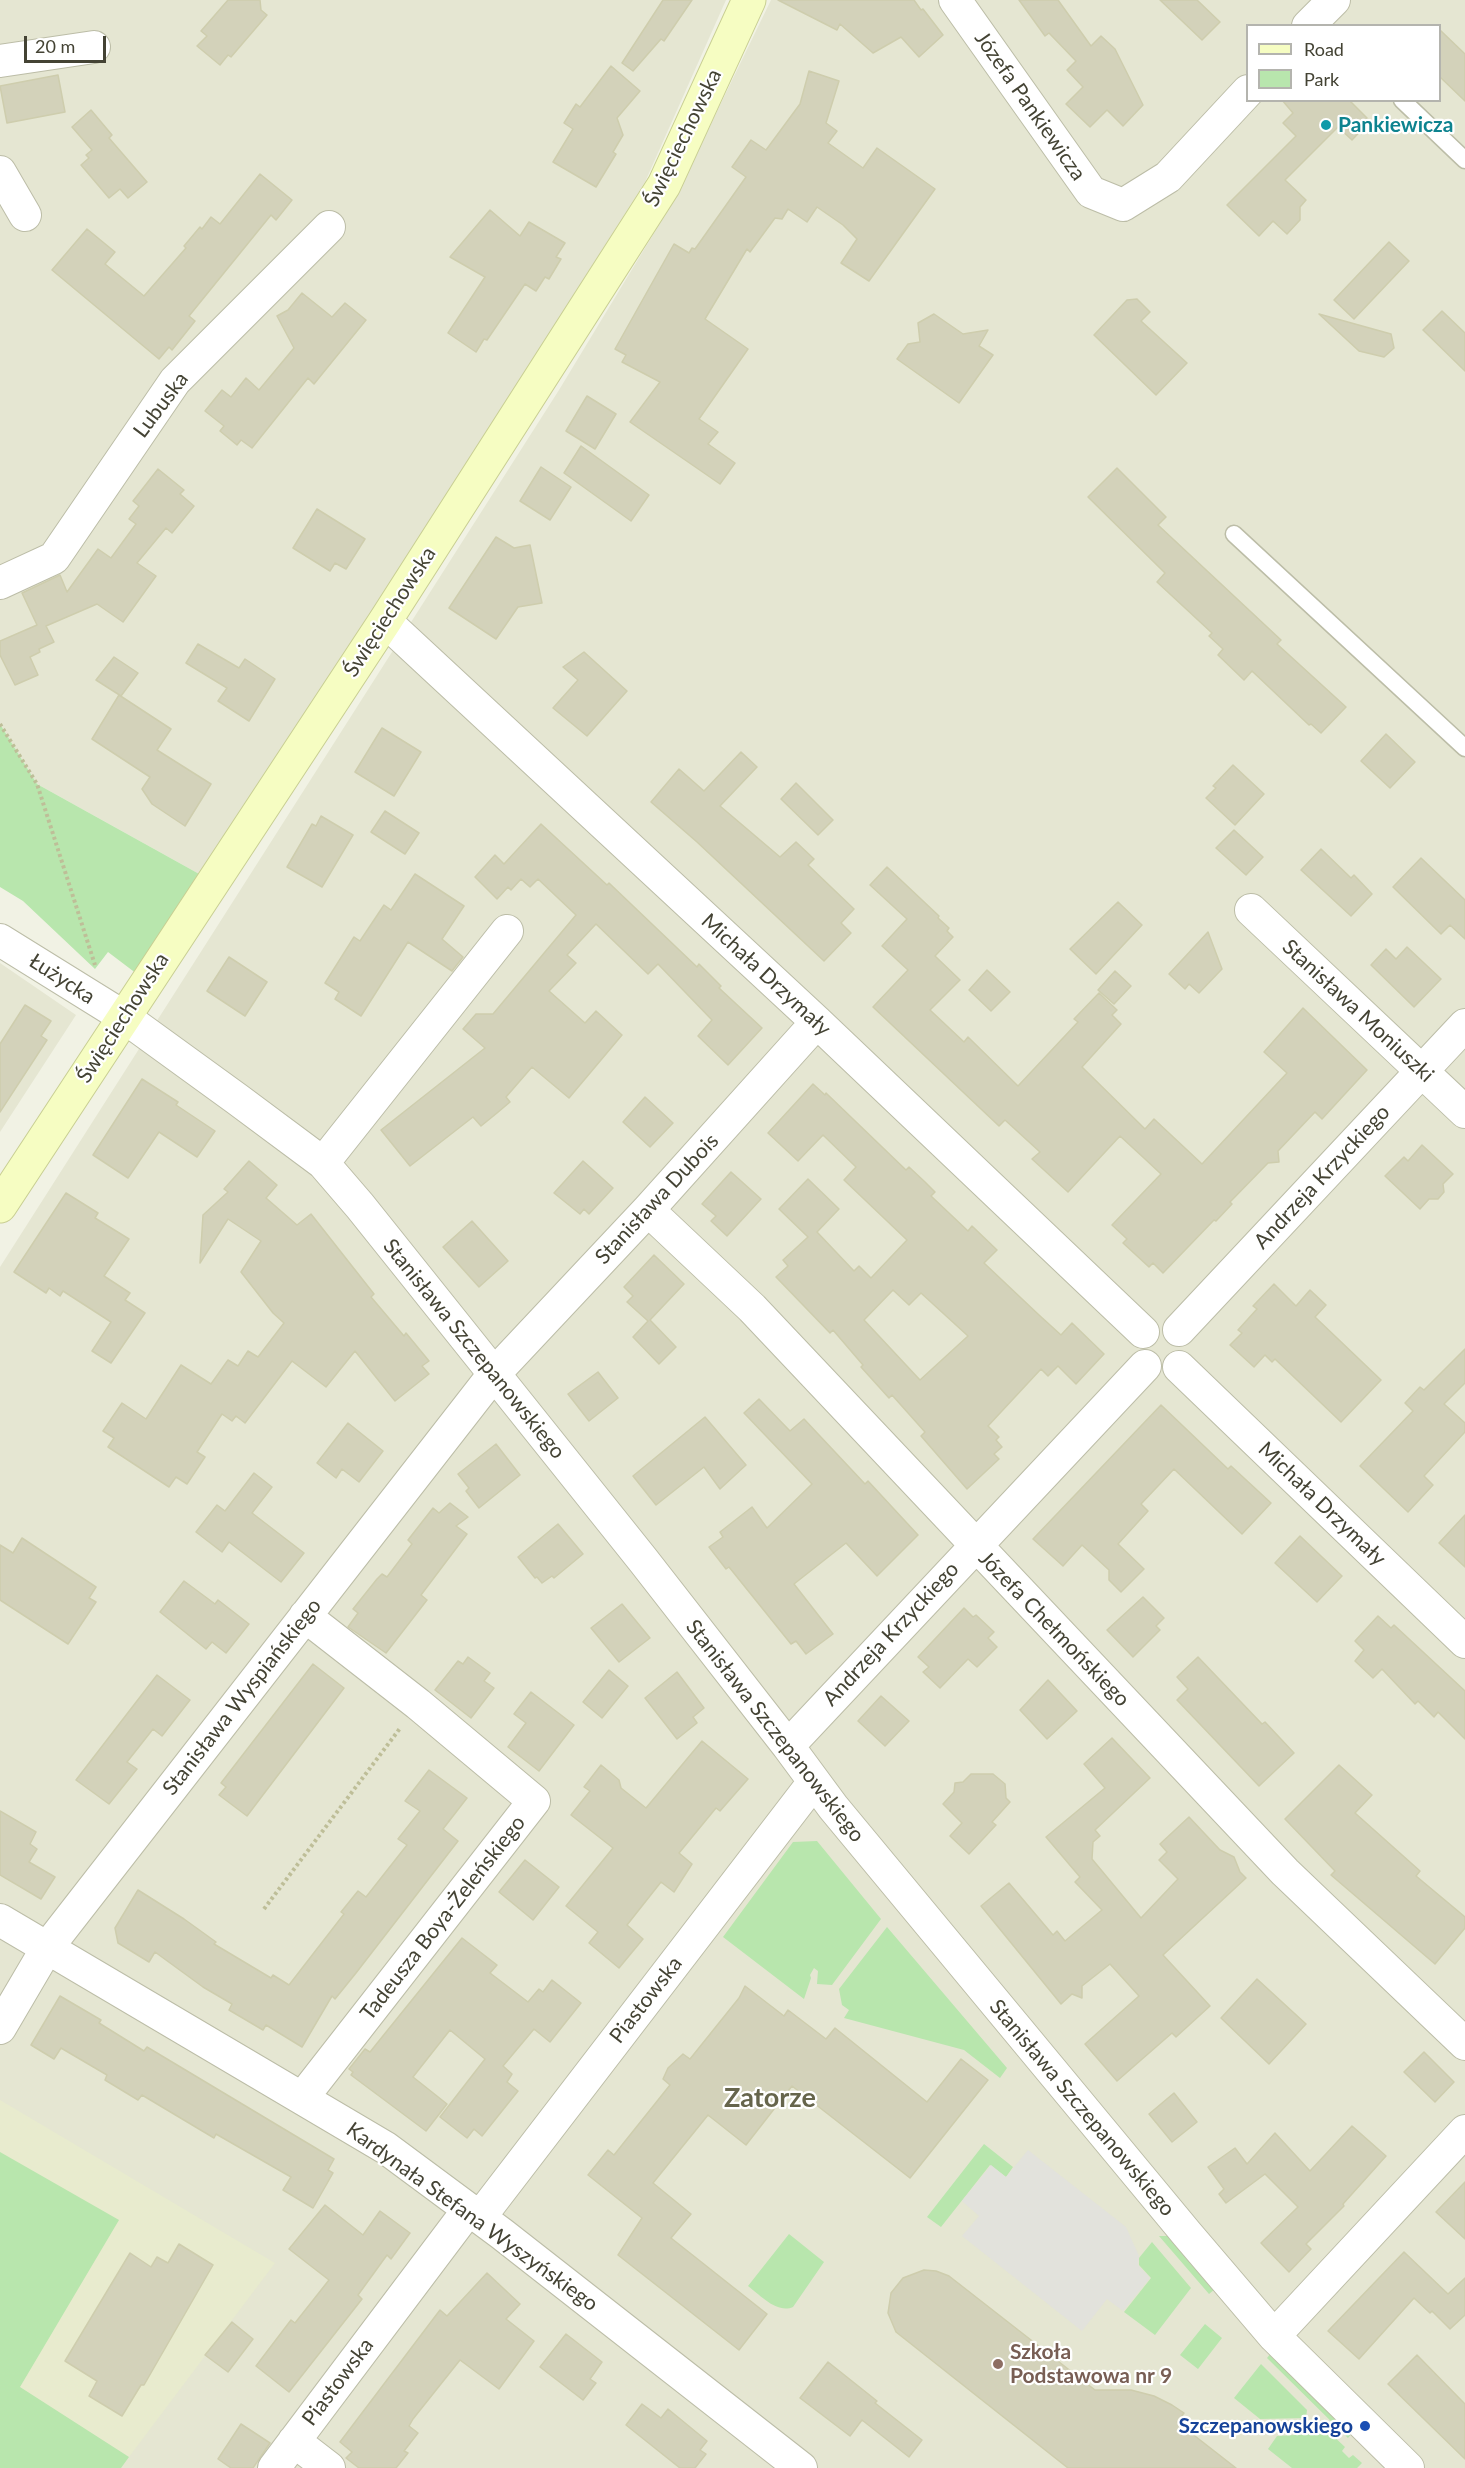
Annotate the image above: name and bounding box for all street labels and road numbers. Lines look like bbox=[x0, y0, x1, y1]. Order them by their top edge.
street label: Józefa Pankiewicza bbox=[969, 27, 1091, 185]
street label: Święciechowska bbox=[639, 65, 727, 211]
street label: Lubuska bbox=[128, 367, 194, 443]
street label: Święciechowska bbox=[339, 542, 441, 682]
street label: Michała Drzymały bbox=[696, 909, 836, 1041]
street label: Stanisława Moniuszki bbox=[1277, 934, 1439, 1088]
street label: Łużycka bbox=[24, 948, 100, 1010]
street label: Święciechowska bbox=[72, 948, 174, 1088]
street label: Andrzeja Krzyckiego bbox=[1249, 1100, 1395, 1254]
street label: Stanisława Dubois bbox=[590, 1129, 724, 1269]
street label: Stanisława Szczepanowskiego bbox=[378, 1234, 570, 1464]
street label: Michała Drzymały bbox=[1253, 1437, 1391, 1571]
street label: Józefa Chełmońskiego bbox=[973, 1546, 1135, 1712]
street label: Andrzeja Krzyckiego bbox=[818, 1557, 964, 1711]
street label: Stanisława Wyspiańskiego bbox=[157, 1594, 327, 1800]
street label: Stanisława Szczepanowskiego bbox=[680, 1615, 870, 1847]
street label: Tadeusza Boya-Żeleńskiego bbox=[355, 1811, 531, 2025]
street label: Piastowska bbox=[604, 1952, 688, 2048]
street label: Stanisława Szczepanowskiego bbox=[984, 1995, 1180, 2221]
street label: Kardynała Stefana Wyszyńskiego bbox=[341, 2117, 603, 2317]
street label: Piastowska bbox=[297, 2333, 379, 2431]

